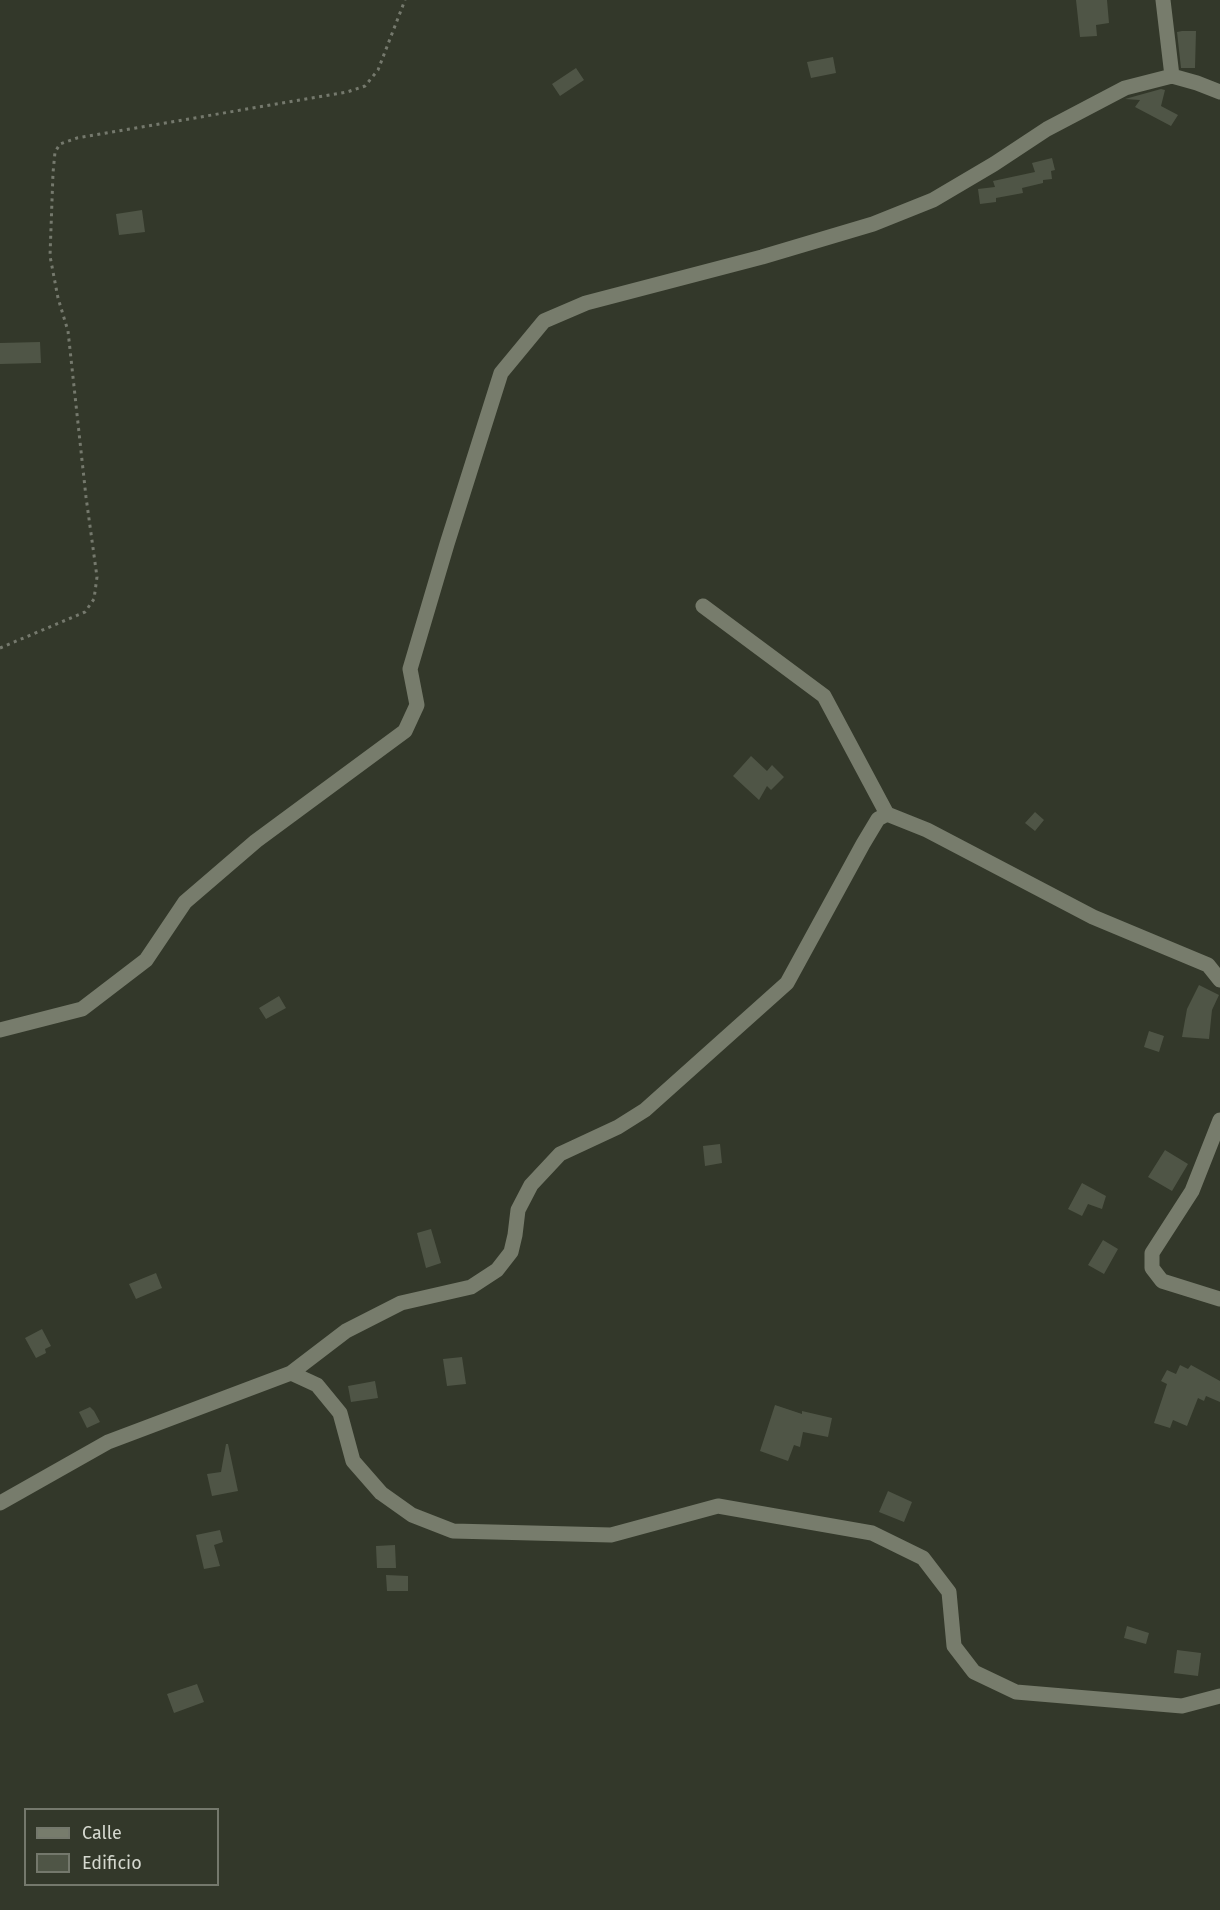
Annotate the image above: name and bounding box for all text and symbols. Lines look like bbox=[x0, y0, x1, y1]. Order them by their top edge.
legend bbox=[24, 1808, 219, 1886]
text: Calle bbox=[82, 1822, 122, 1844]
text: Edificio bbox=[82, 1852, 142, 1874]

